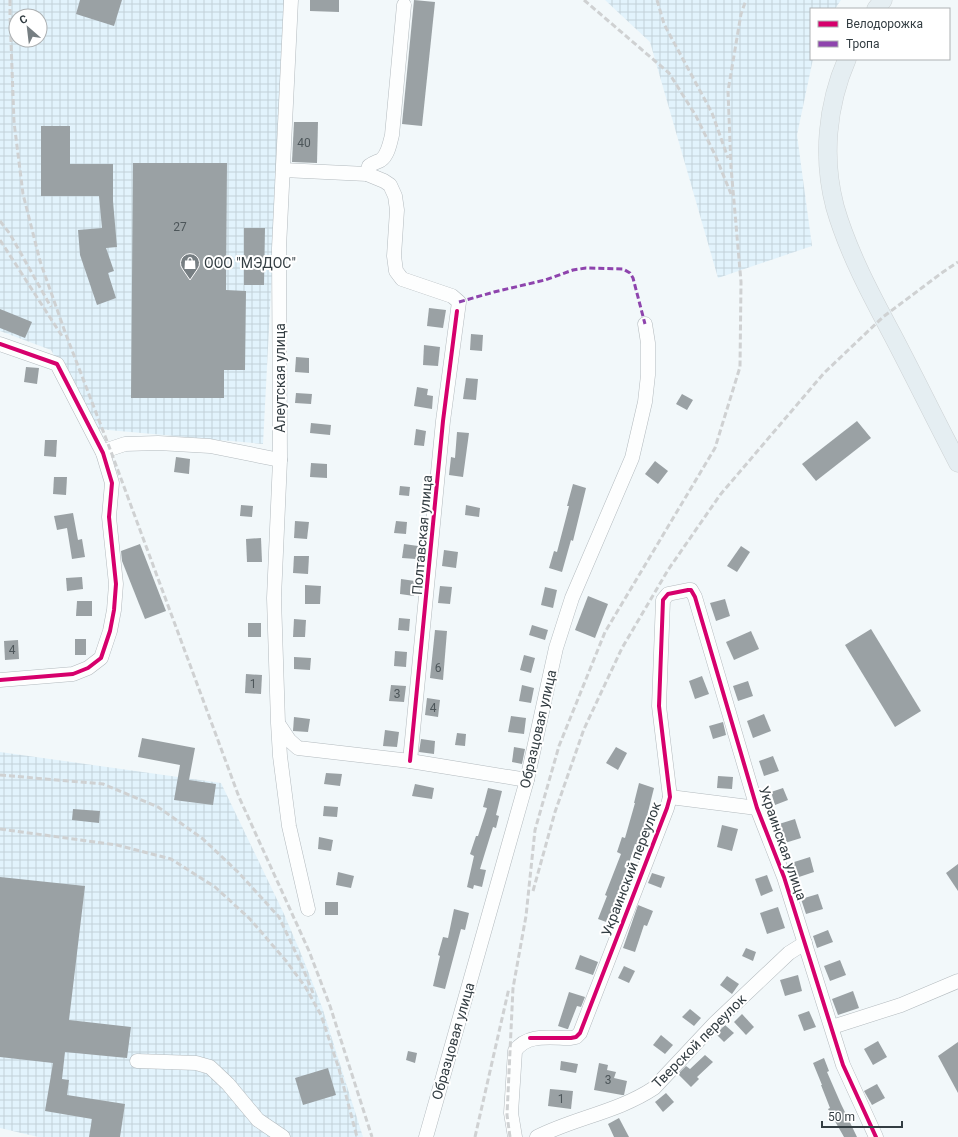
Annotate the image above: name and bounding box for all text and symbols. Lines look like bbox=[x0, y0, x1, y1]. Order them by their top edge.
north arrow bbox=[8, 8, 48, 48]
legend bbox=[810, 8, 950, 60]
text: С bbox=[17, 12, 30, 27]
text: Велодорожка bbox=[846, 17, 923, 31]
text: Тропа bbox=[846, 37, 880, 51]
house number: 40 bbox=[297, 136, 311, 150]
house number: 27 bbox=[173, 220, 187, 234]
shop icon: ООО "МЭДОС" bbox=[179, 252, 201, 280]
place label: ООО "МЭДОС" bbox=[204, 255, 296, 271]
street label: Алеутская улица bbox=[272, 323, 288, 433]
street label: Полтавская улица bbox=[409, 474, 435, 596]
house number: 4 bbox=[9, 643, 16, 657]
house number: 6 bbox=[435, 661, 442, 675]
street label: Образцовая улица bbox=[517, 668, 559, 790]
house number: 1 bbox=[250, 677, 256, 691]
house number: 3 bbox=[394, 687, 400, 701]
house number: 4 bbox=[430, 701, 437, 715]
street label: Украинская улица bbox=[756, 784, 810, 902]
street label: Украинский переулок bbox=[598, 799, 664, 938]
street label: Образцовая улица bbox=[429, 980, 477, 1102]
street label: Тверской переулок bbox=[649, 991, 749, 1091]
house number: 3 bbox=[605, 1073, 611, 1087]
house number: 1 bbox=[558, 1092, 564, 1106]
scale bar bbox=[822, 1103, 902, 1129]
text: 50 m bbox=[828, 1110, 855, 1124]

